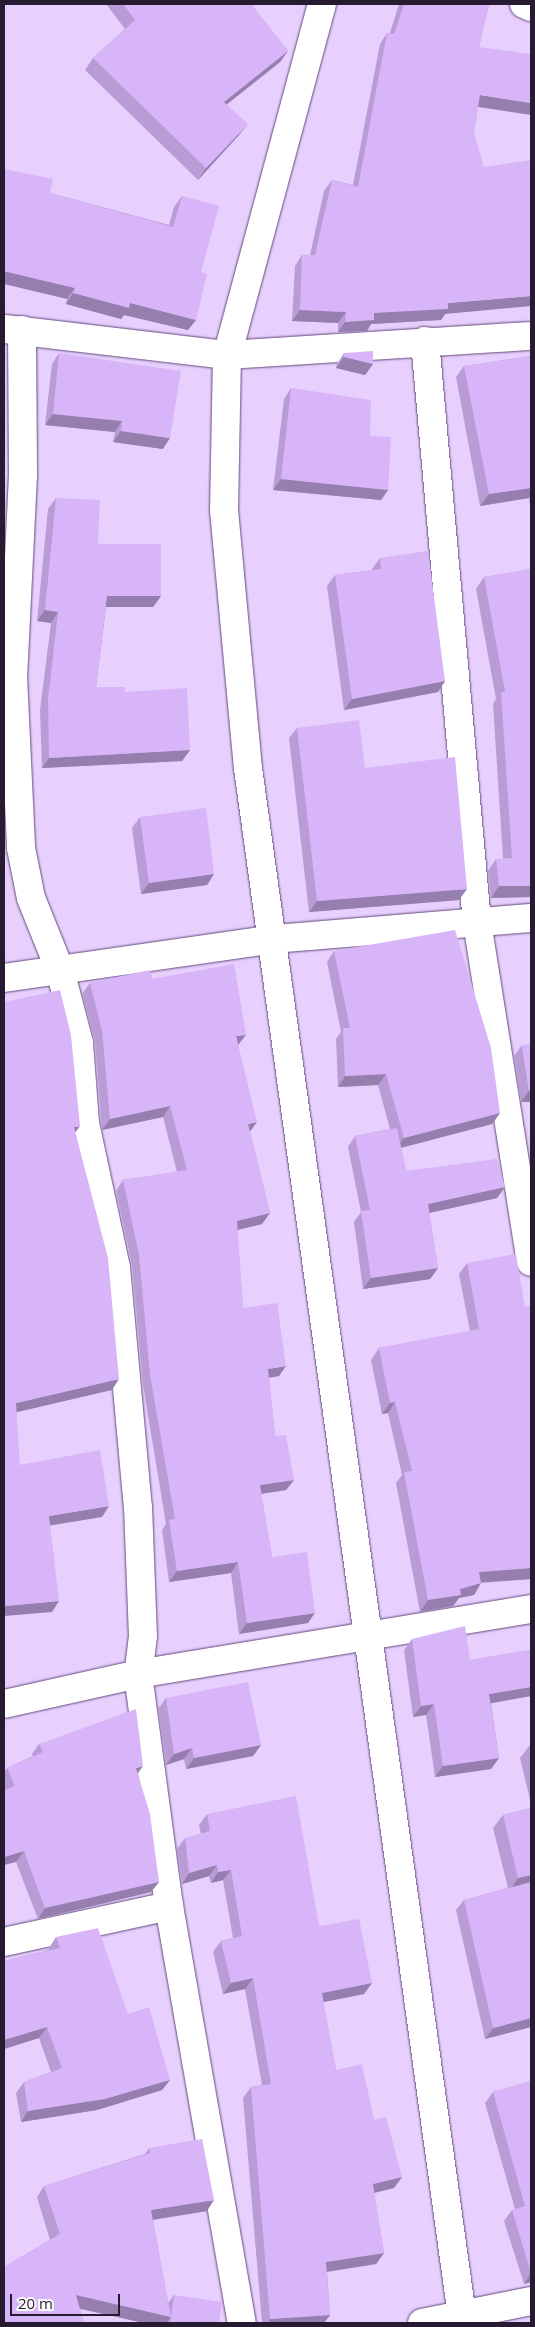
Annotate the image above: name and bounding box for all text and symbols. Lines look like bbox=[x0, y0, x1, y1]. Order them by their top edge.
scale bar bbox=[12, 2284, 122, 2316]
text: 20 m bbox=[18, 2293, 53, 2313]

